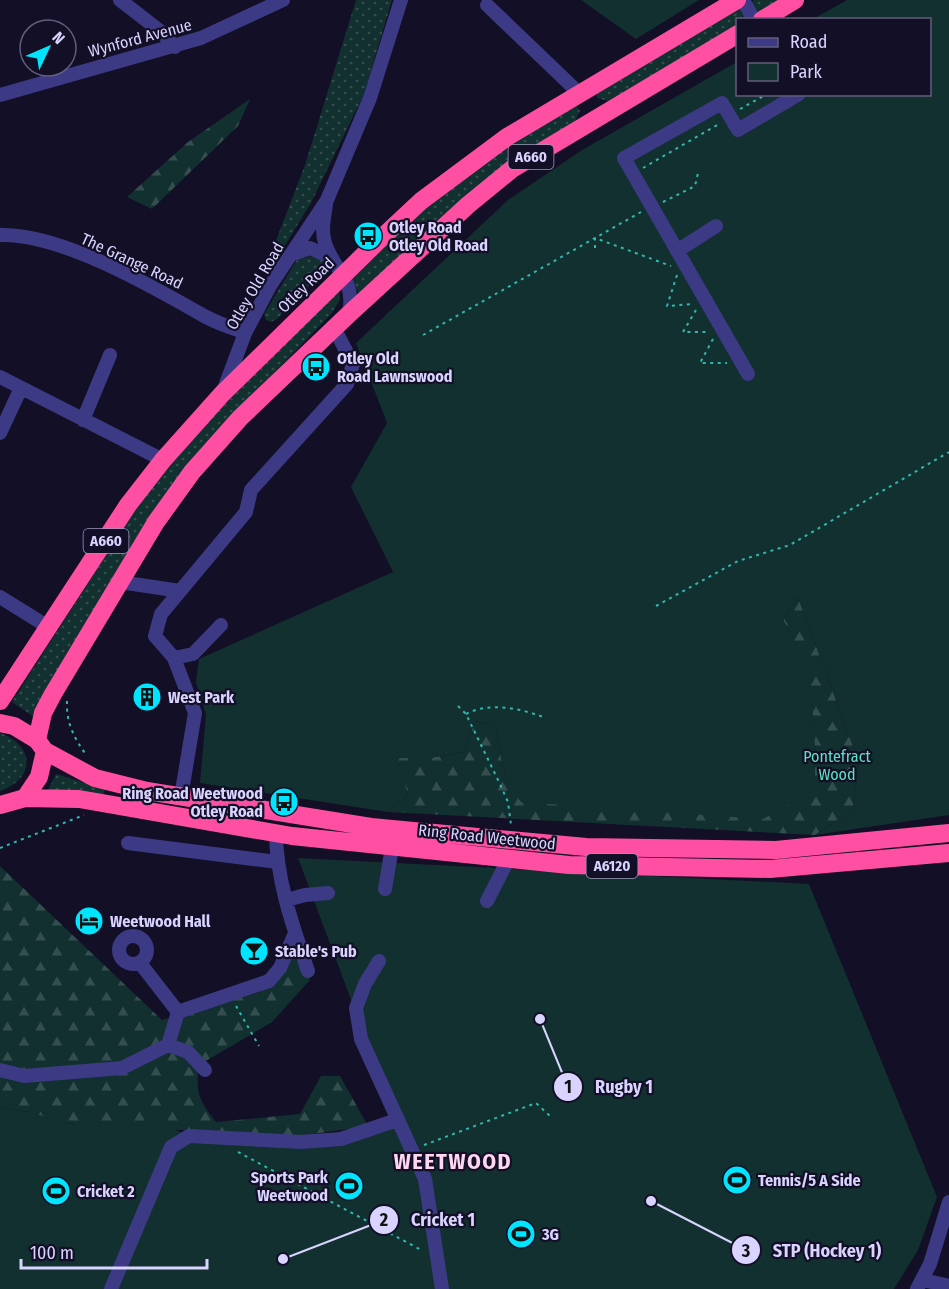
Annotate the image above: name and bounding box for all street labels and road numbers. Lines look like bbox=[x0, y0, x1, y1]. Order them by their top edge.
street label: Wynford Avenue bbox=[86, 15, 194, 61]
road number: A660 bbox=[508, 145, 554, 169]
street label: The Grange Road bbox=[78, 229, 186, 293]
street label: Otley Old Road bbox=[222, 239, 288, 333]
street label: Otley Road bbox=[274, 253, 338, 317]
road number: A660 bbox=[84, 529, 128, 553]
street label: Ring Road Weetwood bbox=[417, 820, 557, 854]
road number: A6120 bbox=[586, 854, 638, 878]

